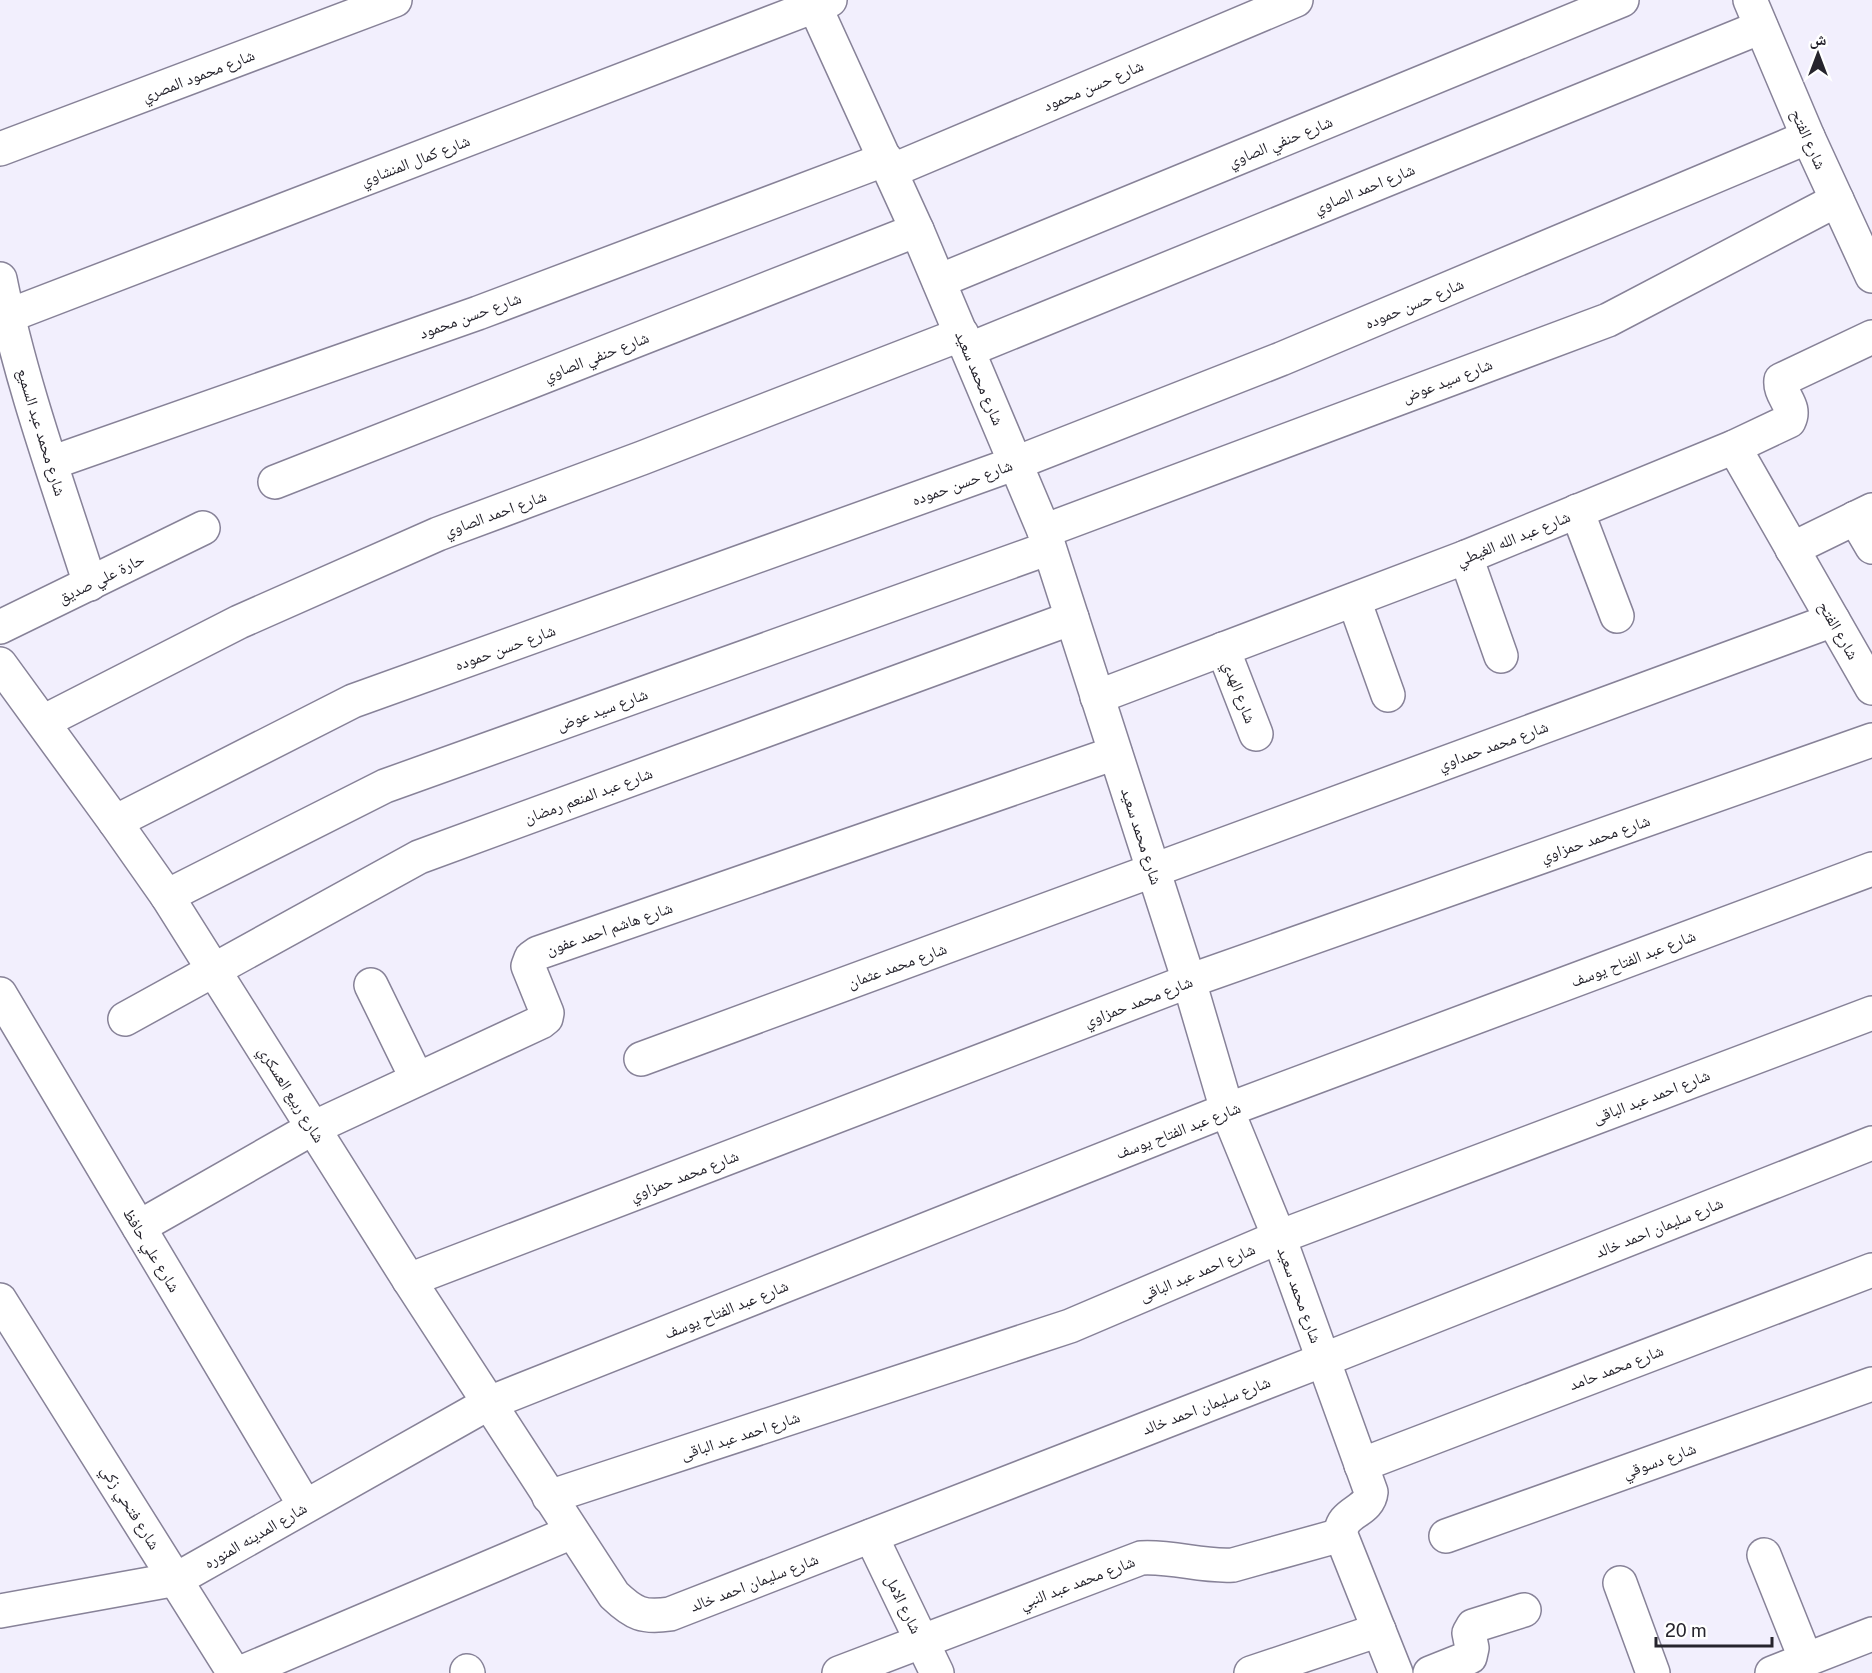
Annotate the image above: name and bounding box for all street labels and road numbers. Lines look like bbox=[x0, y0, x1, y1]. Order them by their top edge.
street label: شارع محمود المصري bbox=[139, 45, 258, 109]
street label: شارع حسن محمود bbox=[1040, 56, 1147, 116]
street label: شارع الفتح bbox=[1786, 106, 1830, 173]
street label: شارع حنفي الصاوي bbox=[1225, 112, 1336, 174]
street label: شارع كمال المنشاوي bbox=[358, 131, 474, 193]
street label: شارع احمد الصاوي bbox=[1311, 160, 1419, 220]
street label: شارع حسن حموده bbox=[1362, 274, 1467, 334]
street label: شارع حسن محمود bbox=[417, 288, 524, 344]
street label: شارع حنفي الصاوي bbox=[541, 328, 653, 388]
street label: شارع محمد سعيد bbox=[950, 328, 1008, 429]
street label: شارع سيد عوض bbox=[1399, 355, 1495, 407]
street label: شارع محمد عبد السميع bbox=[12, 366, 70, 499]
street label: شارع حسن حموده bbox=[909, 455, 1015, 510]
street label: شارع احمد الصاوي bbox=[441, 486, 550, 544]
street label: شارع عبد الله الغيطي bbox=[1453, 507, 1574, 573]
street label: حارة علي صديق bbox=[55, 549, 149, 610]
street label: شارع الفتح bbox=[1813, 598, 1863, 663]
street label: شارع حسن حموده bbox=[452, 620, 558, 675]
street label: شارع الهدي bbox=[1216, 658, 1260, 727]
street label: شارع سيد عوض bbox=[554, 684, 650, 736]
street label: شارع محمد حمداوي bbox=[1435, 717, 1552, 777]
street label: شارع عبد المنعم رمضان bbox=[521, 763, 655, 828]
street label: شارع محمد سعيد bbox=[1116, 785, 1166, 887]
street label: شارع محمد حمزاوي bbox=[1538, 811, 1654, 869]
street label: شارع هاشم احمد عفون bbox=[543, 898, 675, 960]
street label: شارع عبد الفتاح يوسف bbox=[1568, 926, 1699, 992]
street label: شارع محمد عثمان bbox=[845, 939, 950, 993]
street label: شارع محمد حمزاوي bbox=[1081, 972, 1196, 1034]
street label: شارع ربيع العسكري bbox=[252, 1042, 329, 1148]
street label: شارع احمد عبد الباقى bbox=[1590, 1065, 1713, 1129]
street label: شارع عبد الفتاح يوسف bbox=[1113, 1098, 1244, 1164]
street label: شارع محمد حمزاوي bbox=[627, 1146, 742, 1208]
street label: شارع سليمان احمد خالد bbox=[1593, 1193, 1726, 1263]
street label: شارع علي حافظ bbox=[116, 1205, 184, 1297]
street label: شارع احمد عبد الباقى bbox=[1136, 1239, 1258, 1306]
street label: شارع محمد سعيد bbox=[1272, 1245, 1326, 1346]
street label: شارع عبد الفتاح يوسف bbox=[661, 1276, 791, 1344]
street label: شارع محمد حامد bbox=[1566, 1341, 1666, 1395]
street label: شارع سليمان احمد خالد bbox=[1139, 1372, 1273, 1440]
street label: شارع احمد عبد الباقى bbox=[678, 1407, 802, 1465]
street label: شارع دسوقي bbox=[1620, 1438, 1699, 1485]
street label: شارع فتحي زكي bbox=[94, 1461, 164, 1555]
street label: شارع المدينه المنوره bbox=[200, 1498, 311, 1573]
street label: شارع سليمان احمد خالد bbox=[687, 1549, 821, 1617]
street label: شارع محمد عبد النبي bbox=[1017, 1552, 1139, 1616]
street label: شارع الامل bbox=[880, 1572, 926, 1637]

